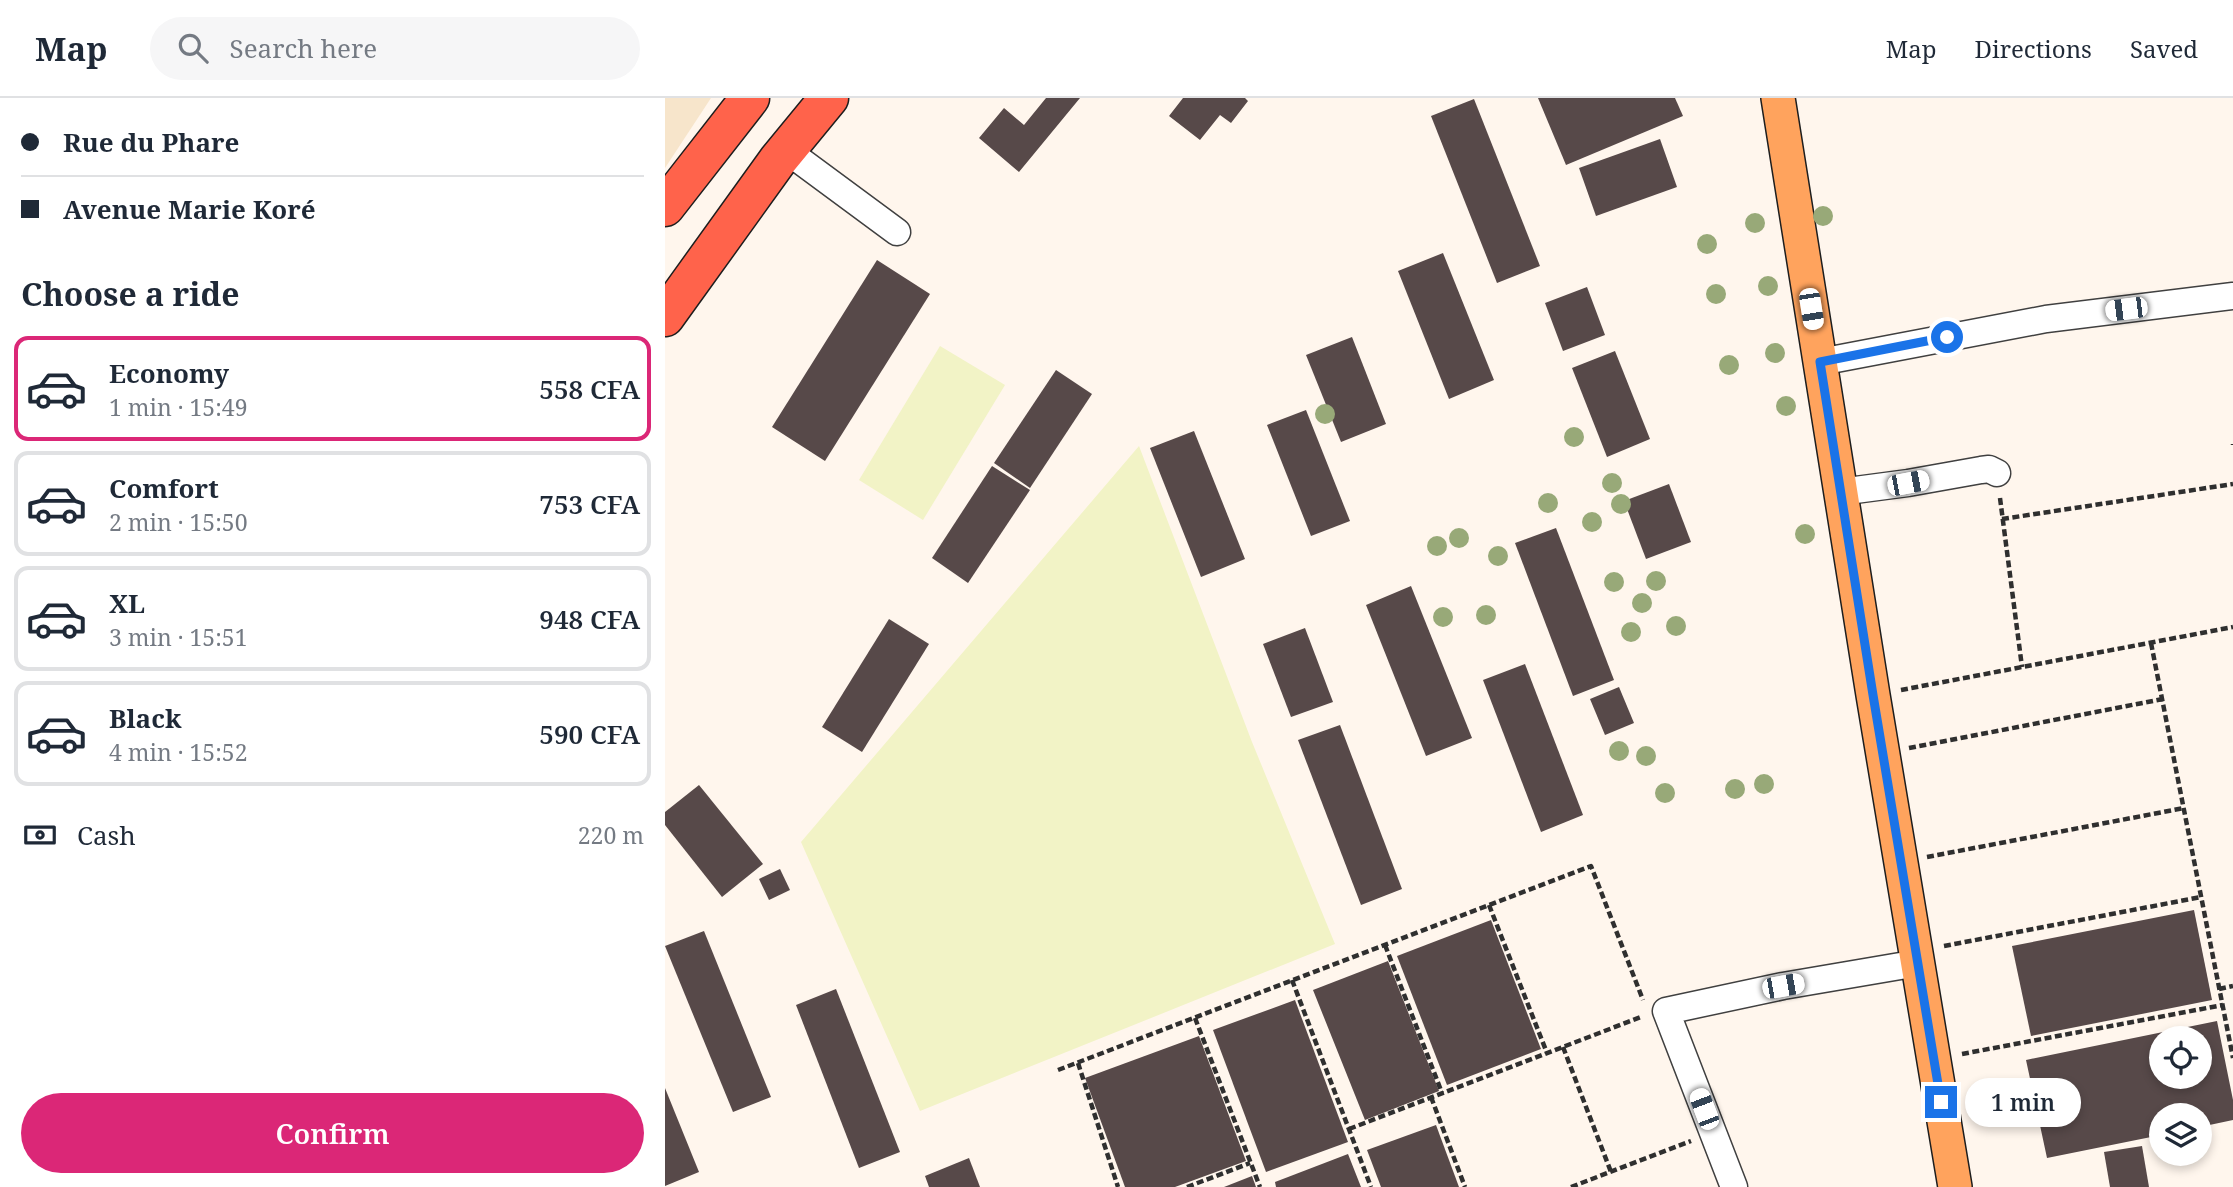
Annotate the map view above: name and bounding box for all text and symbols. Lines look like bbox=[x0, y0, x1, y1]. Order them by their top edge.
search box bbox=[150, 17, 640, 80]
text: Map bbox=[35, 26, 108, 71]
icon: search bbox=[174, 29, 212, 67]
text: Search here bbox=[230, 30, 377, 66]
text: Map bbox=[1886, 32, 1937, 65]
text: Directions bbox=[1975, 32, 2092, 65]
text: Saved bbox=[2130, 32, 2198, 65]
text: Rue du Phare bbox=[63, 124, 239, 160]
text: Avenue Marie Koré bbox=[63, 191, 316, 227]
text: Choose a ride bbox=[21, 272, 240, 315]
car bbox=[1798, 287, 1825, 331]
car bbox=[2104, 296, 2149, 322]
route start bbox=[1931, 321, 1963, 353]
text: Economy bbox=[109, 355, 229, 391]
icon: car bbox=[25, 357, 88, 420]
text: 558 CFA bbox=[539, 371, 640, 407]
text: 1 min · 15:49 bbox=[109, 391, 247, 423]
car bbox=[1886, 469, 1931, 497]
text: Comfort bbox=[109, 470, 219, 506]
icon: car bbox=[25, 472, 88, 535]
text: 753 CFA bbox=[539, 486, 640, 522]
text: 2 min · 15:50 bbox=[109, 506, 247, 538]
text: XL bbox=[109, 585, 145, 621]
icon: car bbox=[25, 587, 88, 650]
text: 948 CFA bbox=[539, 601, 640, 637]
text: 3 min · 15:51 bbox=[109, 621, 247, 653]
text: Black bbox=[109, 700, 182, 736]
icon: car bbox=[25, 702, 88, 765]
text: 590 CFA bbox=[539, 716, 640, 752]
text: 4 min · 15:52 bbox=[109, 736, 247, 768]
icon: cash bbox=[21, 816, 59, 854]
text: Cash bbox=[77, 817, 136, 853]
text: 220 m bbox=[578, 819, 644, 851]
car bbox=[1761, 972, 1806, 1000]
map controls bbox=[2149, 1026, 2212, 1166]
button: locate bbox=[2149, 1026, 2212, 1089]
callout: 1 min bbox=[1965, 1077, 2081, 1126]
car bbox=[1687, 1086, 1722, 1132]
route end bbox=[1925, 1086, 1957, 1118]
text: 1 min bbox=[1991, 1086, 2055, 1118]
button: Confirm bbox=[21, 1093, 644, 1173]
button: layers bbox=[2149, 1103, 2212, 1166]

